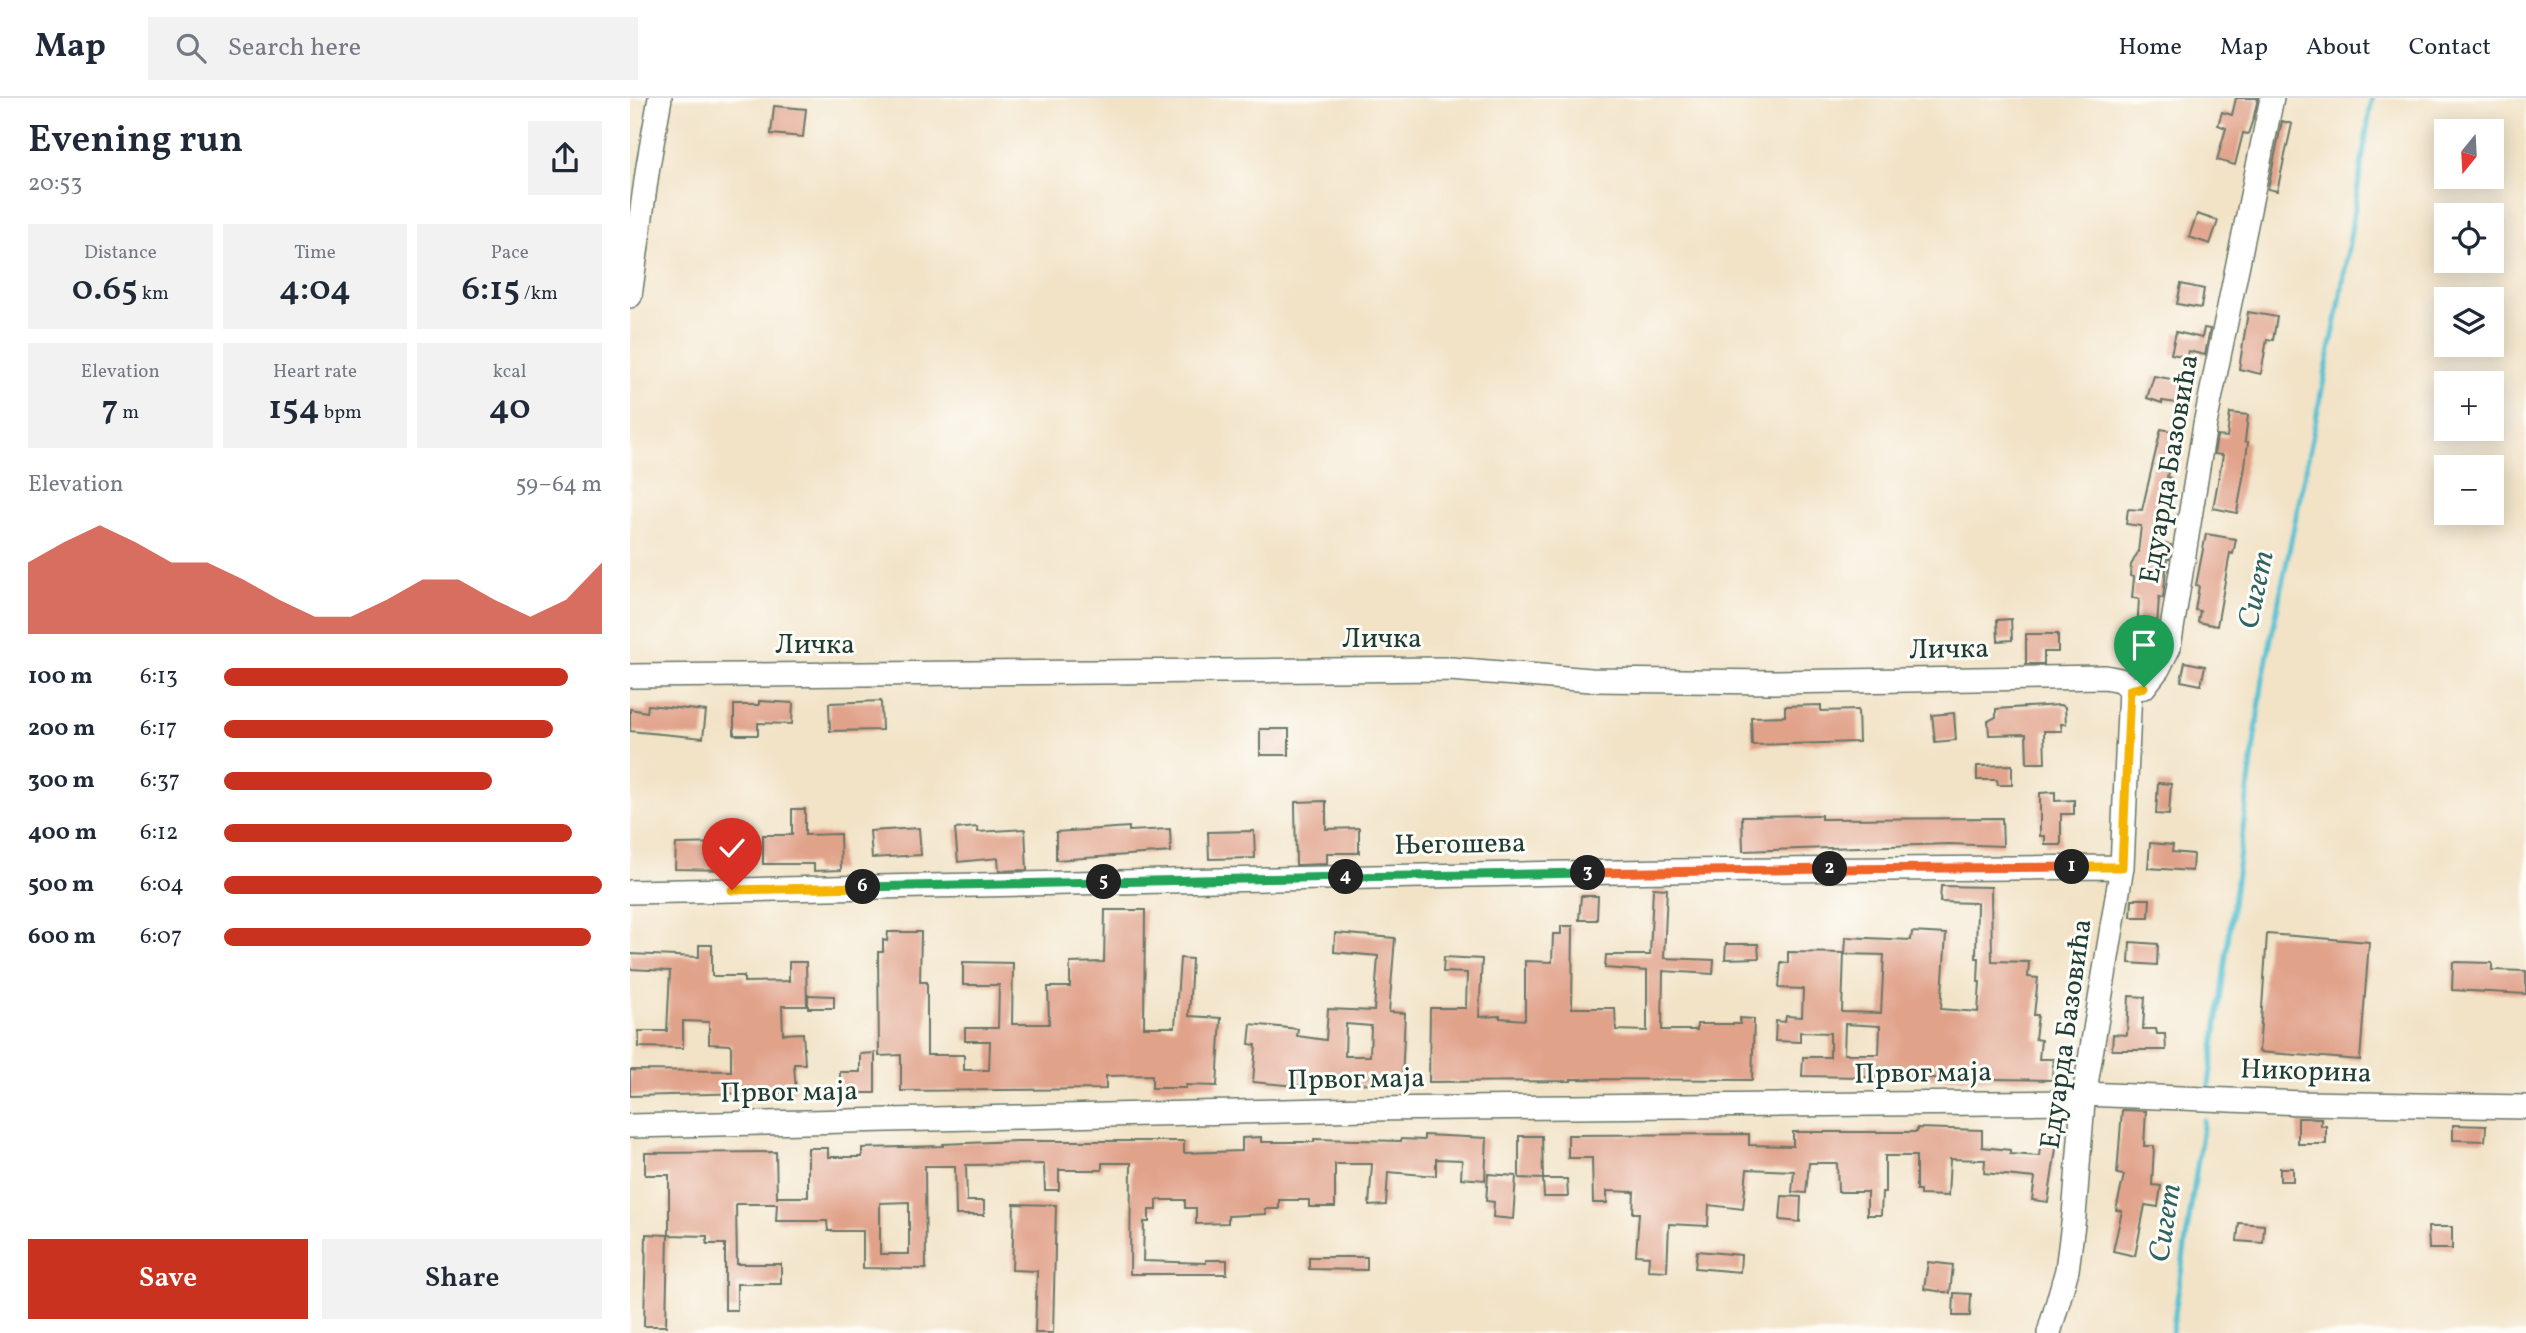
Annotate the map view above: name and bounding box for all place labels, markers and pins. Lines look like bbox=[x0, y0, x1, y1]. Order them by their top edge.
pin bbox=[2114, 615, 2174, 687]
pin bbox=[702, 818, 762, 890]
pin: 1 bbox=[2054, 850, 2090, 884]
pin: 2 bbox=[1812, 852, 1848, 886]
pin: 3 bbox=[1570, 856, 1606, 890]
pin: 4 bbox=[1328, 860, 1364, 894]
pin: 5 bbox=[1086, 864, 1121, 900]
pin: 6 bbox=[846, 870, 880, 904]

